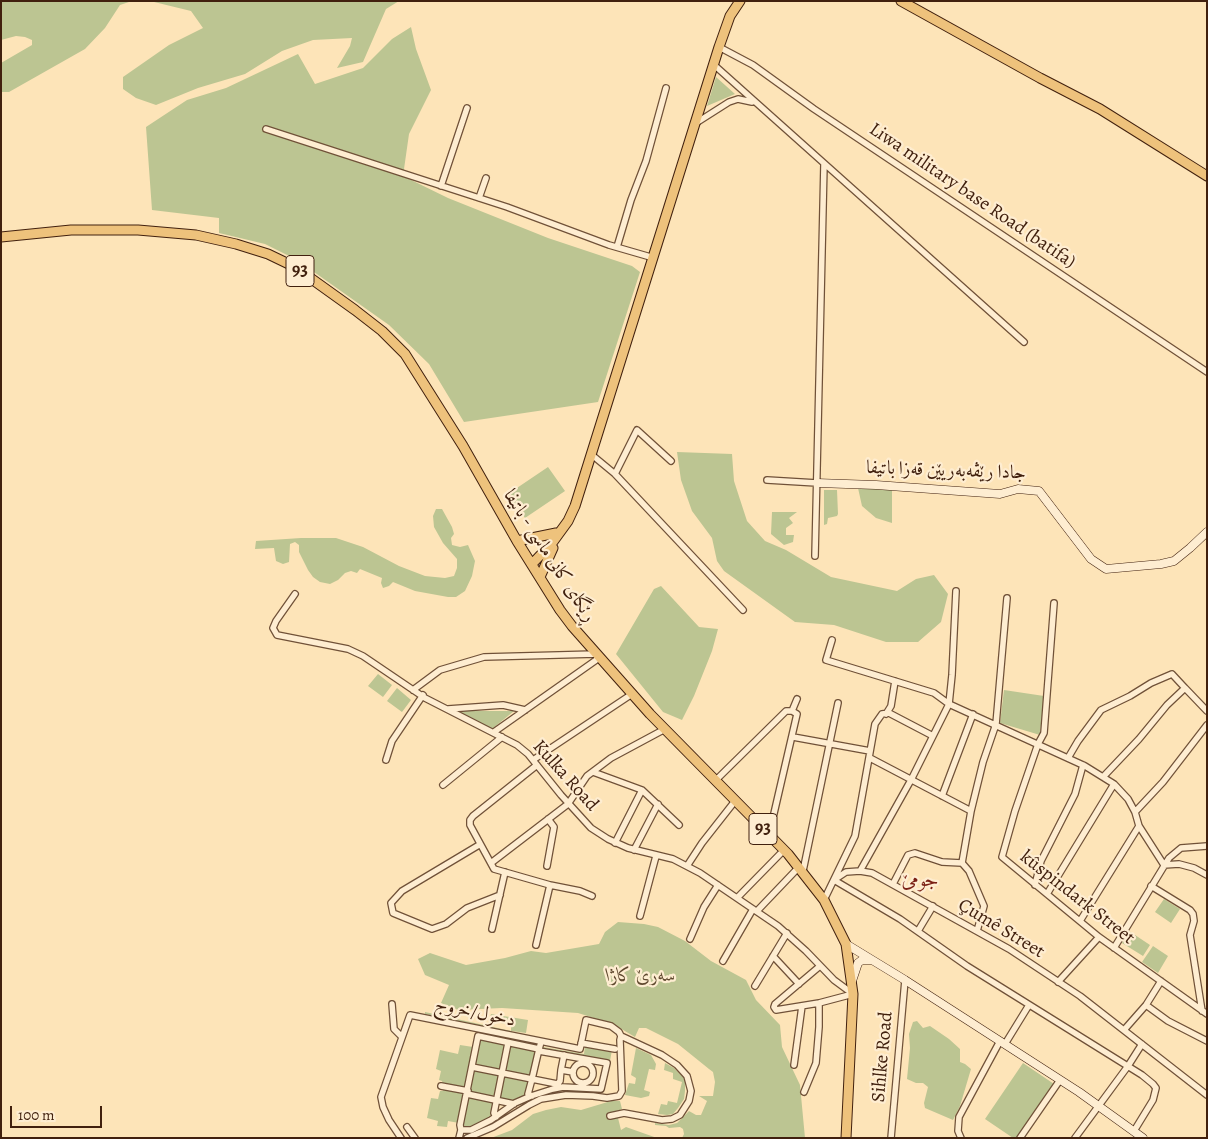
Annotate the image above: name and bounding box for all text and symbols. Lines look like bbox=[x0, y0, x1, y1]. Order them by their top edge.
street label: Liwa military base Road (batifa) bbox=[864, 118, 1080, 274]
road number: 93 bbox=[286, 256, 314, 286]
street label: جادا رێڤه‌به‌ريێن قه‌زا باتيفا bbox=[866, 457, 1026, 485]
street label: ڕێگای کانی ماسی - باتيفا bbox=[498, 485, 600, 627]
street label: Kulka Road bbox=[527, 736, 603, 816]
road number: 93 bbox=[749, 814, 777, 844]
street label: kûspindark Street bbox=[1015, 846, 1139, 950]
district label: جومێ bbox=[901, 869, 939, 893]
street label: Çumê Street bbox=[954, 894, 1048, 964]
park label: سەرێ کاژا bbox=[606, 965, 676, 987]
street label: دخول/خروج bbox=[432, 993, 518, 1033]
street label: Sihlke Road bbox=[868, 1011, 898, 1103]
scale bar bbox=[12, 1096, 105, 1128]
text: 100 m bbox=[18, 1105, 55, 1125]

